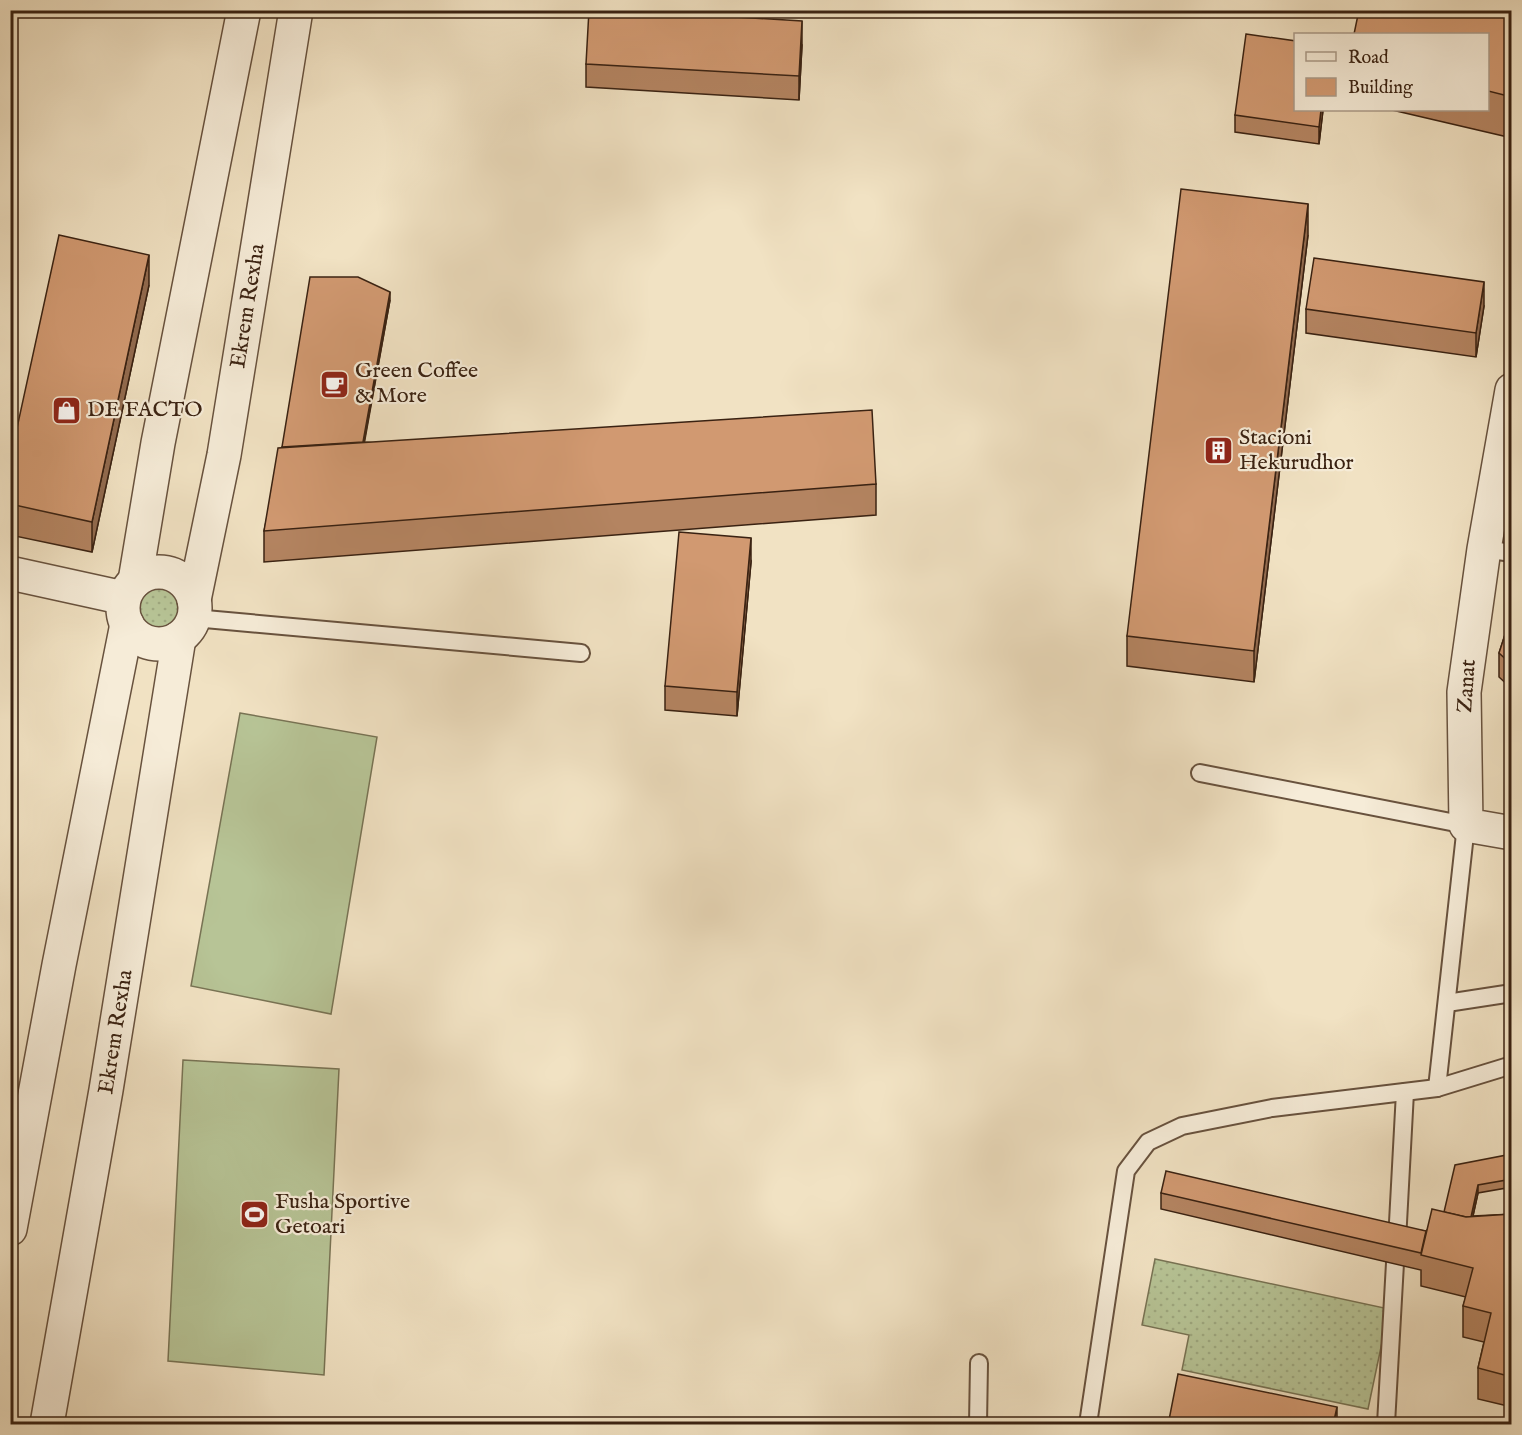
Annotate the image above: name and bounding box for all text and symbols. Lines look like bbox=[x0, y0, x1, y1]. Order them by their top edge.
legend bbox=[1294, 33, 1489, 111]
text: Road bbox=[1348, 47, 1389, 70]
text: Building bbox=[1348, 77, 1413, 100]
street label: Ekrem Rexha bbox=[224, 241, 272, 370]
place label: Green Coffee & More bbox=[355, 357, 478, 410]
cafe icon: Green Coffee & More bbox=[318, 368, 350, 400]
shop icon: DE FACTO bbox=[50, 394, 82, 426]
place label: DE FACTO bbox=[87, 396, 202, 424]
place label: Stacioni Hekurudhor bbox=[1239, 424, 1354, 477]
building icon: Stacioni Hekurudhor bbox=[1202, 435, 1234, 467]
street label: Zanat bbox=[1451, 658, 1483, 714]
street label: Ekrem Rexha bbox=[92, 967, 140, 1096]
place label: Fusha Sportive Getoari bbox=[275, 1188, 410, 1241]
sports icon: Fusha Sportive Getoari bbox=[238, 1199, 270, 1231]

